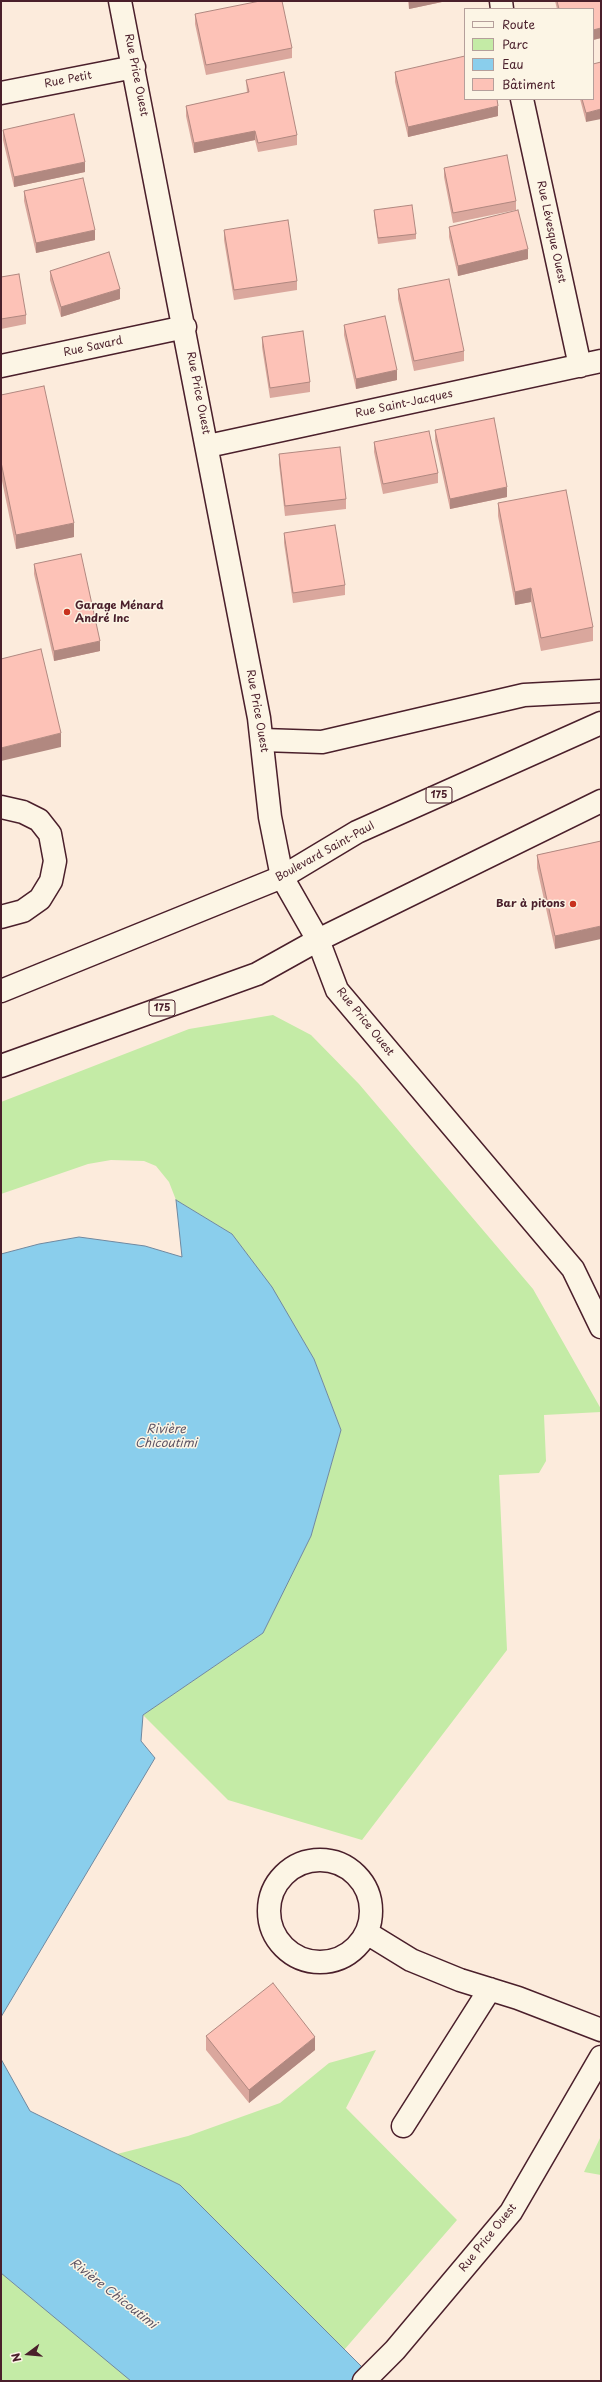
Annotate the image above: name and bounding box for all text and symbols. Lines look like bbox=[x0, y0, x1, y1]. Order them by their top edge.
legend bbox=[464, 8, 594, 100]
text: Route bbox=[502, 15, 535, 33]
street label: Rue Price Ouest bbox=[122, 33, 150, 117]
text: Parc bbox=[502, 35, 528, 53]
text: Eau bbox=[502, 55, 524, 73]
street label: Rue Petit bbox=[43, 69, 93, 91]
text: Bâtiment bbox=[502, 75, 555, 93]
street label: Rue Lévesque Ouest bbox=[534, 180, 568, 284]
street label: Rue Savard bbox=[62, 334, 124, 360]
street label: Rue Price Ouest bbox=[184, 351, 212, 435]
street label: Rue Saint-Jacques bbox=[354, 387, 454, 421]
place label: Garage Ménard André Inc bbox=[75, 599, 163, 625]
marker: Garage Ménard André Inc bbox=[62, 607, 72, 617]
street label: Rue Price Ouest bbox=[243, 669, 271, 753]
road number: 175 bbox=[426, 787, 452, 803]
street label: Boulevard Saint-Paul bbox=[273, 819, 377, 885]
place label: Bar à pitons bbox=[496, 897, 565, 911]
marker: Bar à pitons bbox=[568, 899, 578, 909]
street label: Rue Price Ouest bbox=[334, 985, 396, 1059]
road number: 175 bbox=[149, 1000, 175, 1016]
water label: Rivière Chicoutimi bbox=[135, 1423, 197, 1451]
street label: Rue Price Ouest bbox=[457, 2201, 519, 2275]
water label: Rivière Chicoutimi bbox=[67, 2256, 159, 2332]
north arrow bbox=[8, 2334, 48, 2374]
text: N bbox=[7, 2351, 25, 2364]

